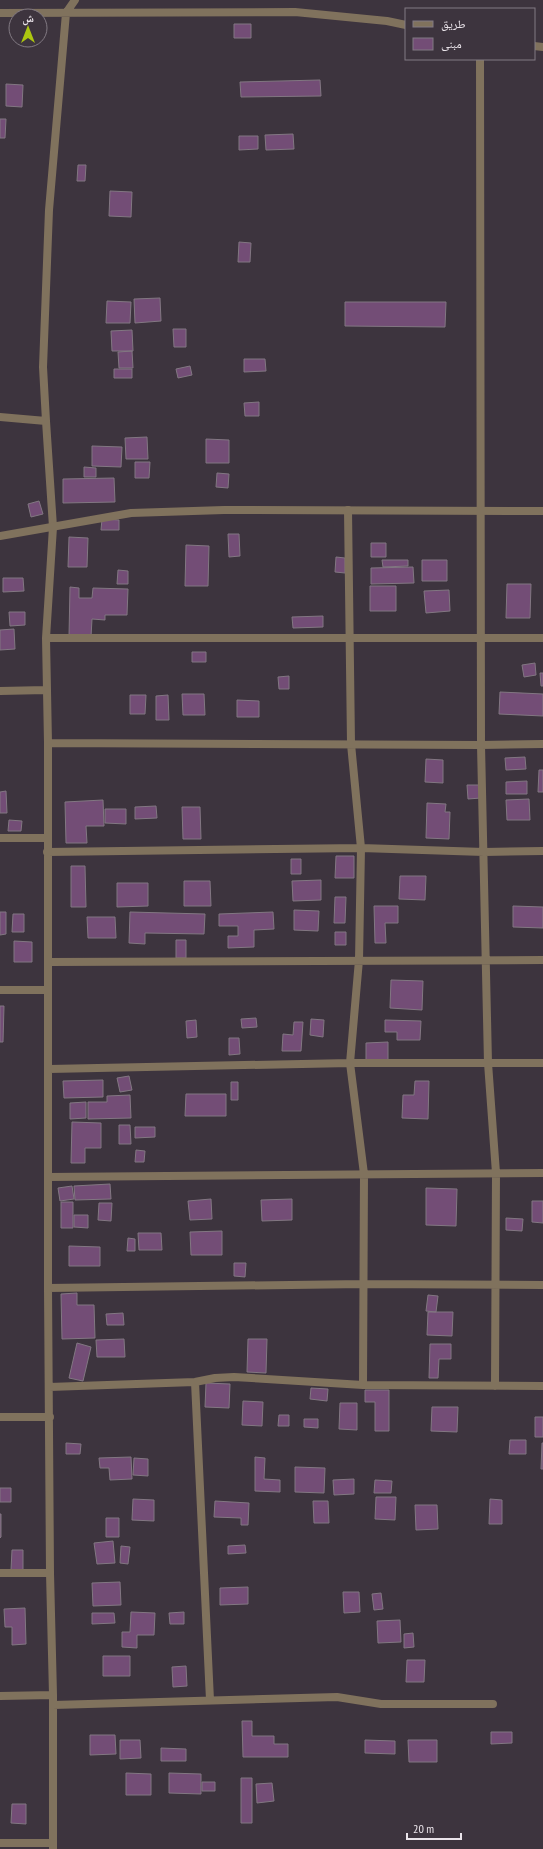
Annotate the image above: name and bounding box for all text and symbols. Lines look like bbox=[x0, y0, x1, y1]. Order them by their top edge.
north arrow bbox=[8, 8, 48, 48]
legend bbox=[405, 8, 535, 60]
text: ش bbox=[22, 11, 34, 26]
text: طريق bbox=[441, 16, 466, 31]
text: مبنى bbox=[441, 36, 462, 51]
scale bar bbox=[407, 1815, 461, 1841]
text: 20 m bbox=[413, 1821, 434, 1836]

